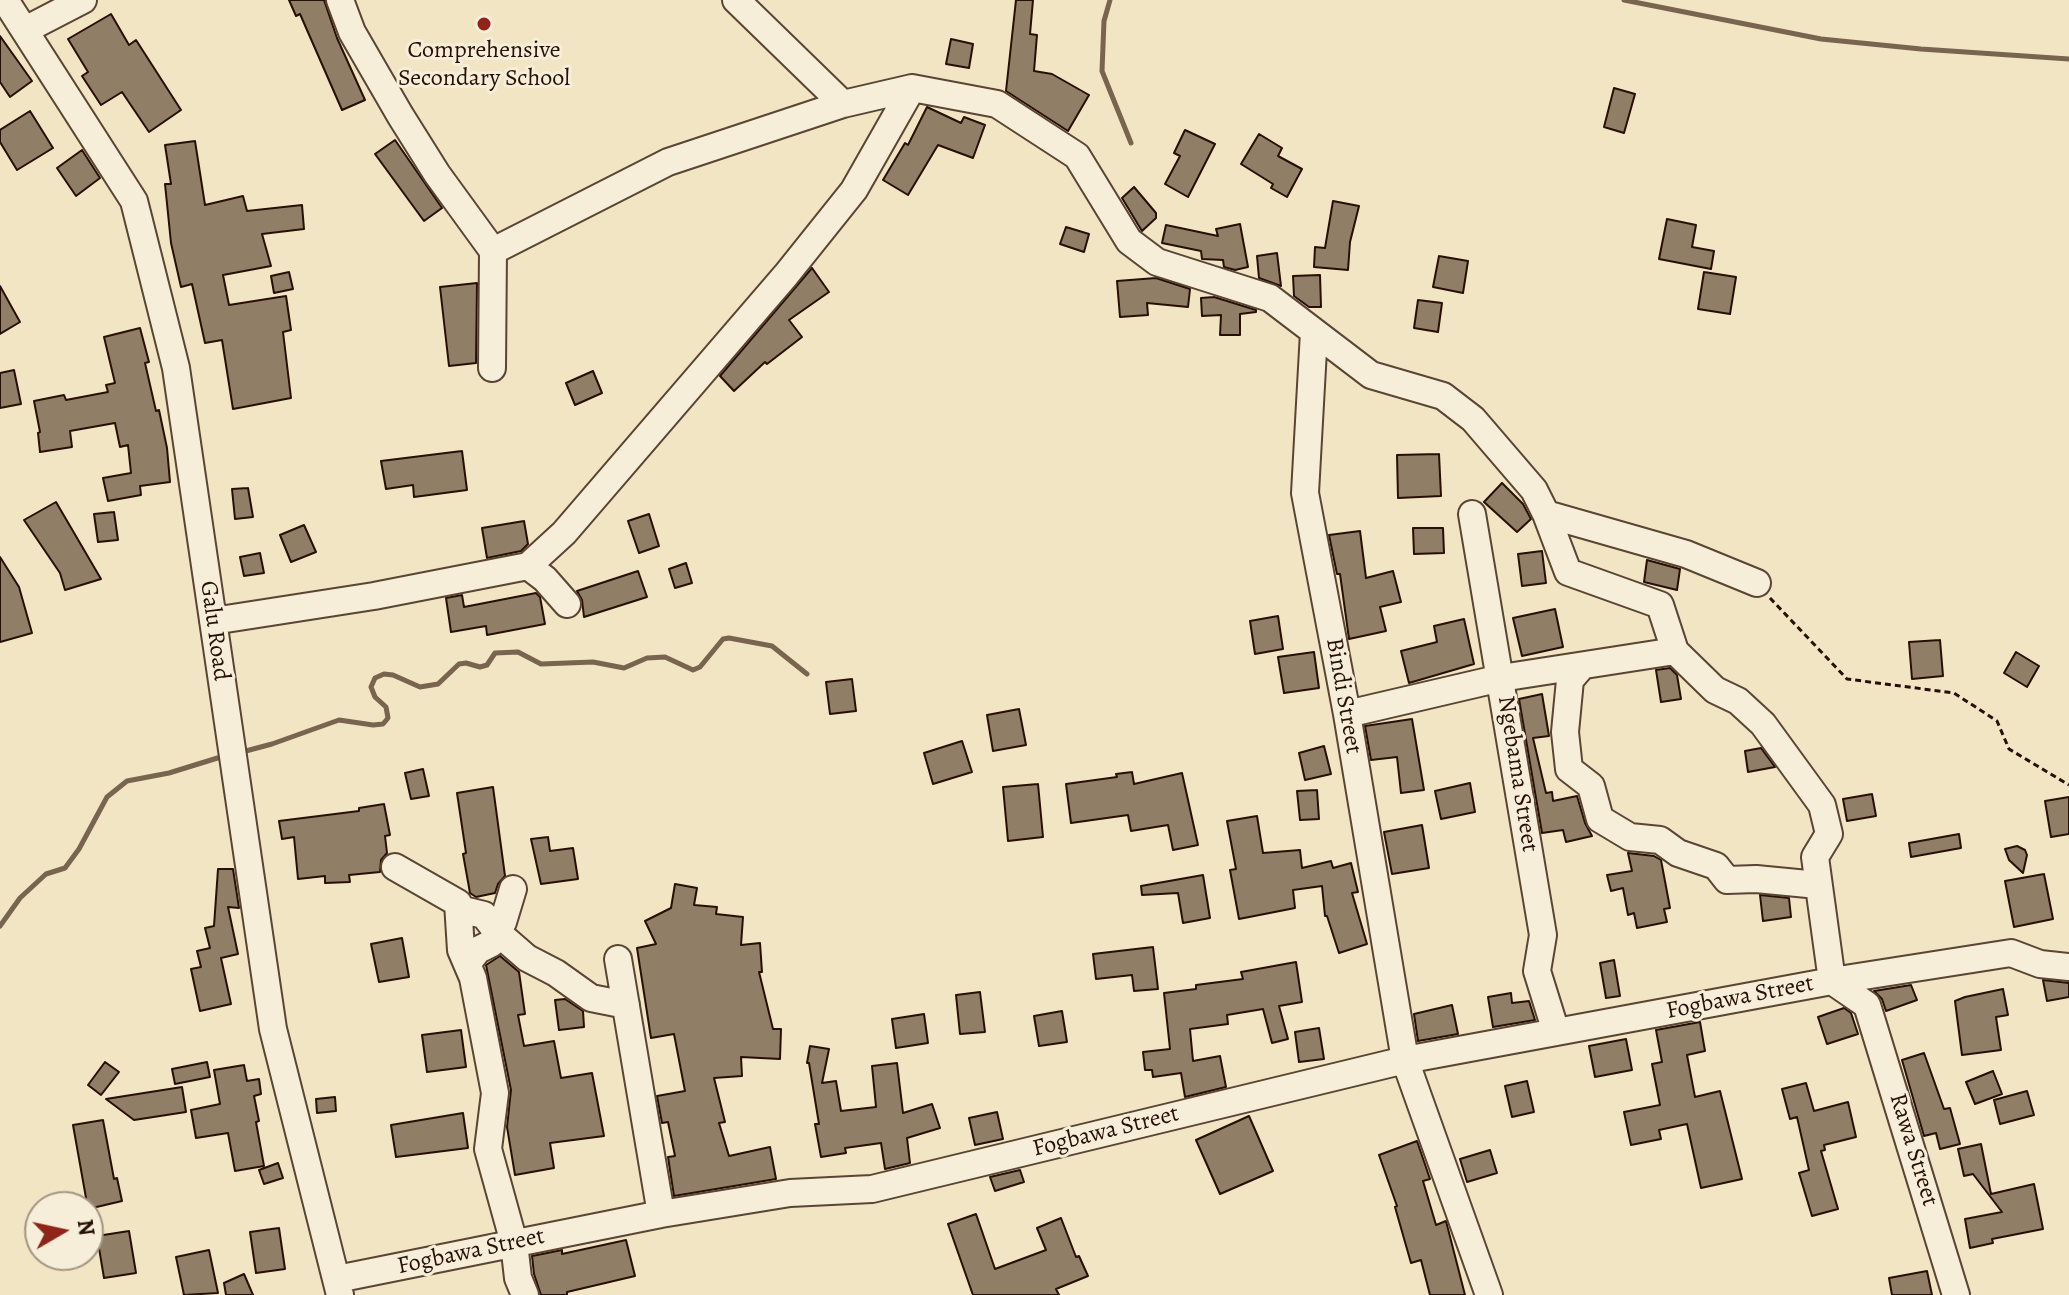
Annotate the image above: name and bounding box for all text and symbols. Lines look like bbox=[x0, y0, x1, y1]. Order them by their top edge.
marker: Comprehensive Secondary School bbox=[475, 15, 493, 33]
place label: Comprehensive Secondary School bbox=[398, 37, 570, 93]
street label: Galu Road bbox=[193, 579, 235, 683]
street label: Bindi Street bbox=[1319, 636, 1367, 756]
street label: Ngebama Street bbox=[1490, 694, 1544, 854]
street label: Fogbawa Street bbox=[1664, 970, 1816, 1026]
street label: Rawa Street bbox=[1882, 1090, 1944, 1210]
street label: Fogbawa Street bbox=[1030, 1100, 1182, 1164]
north arrow bbox=[24, 1191, 104, 1271]
text: N bbox=[70, 1217, 102, 1238]
street label: Fogbawa Street bbox=[395, 1222, 547, 1282]

